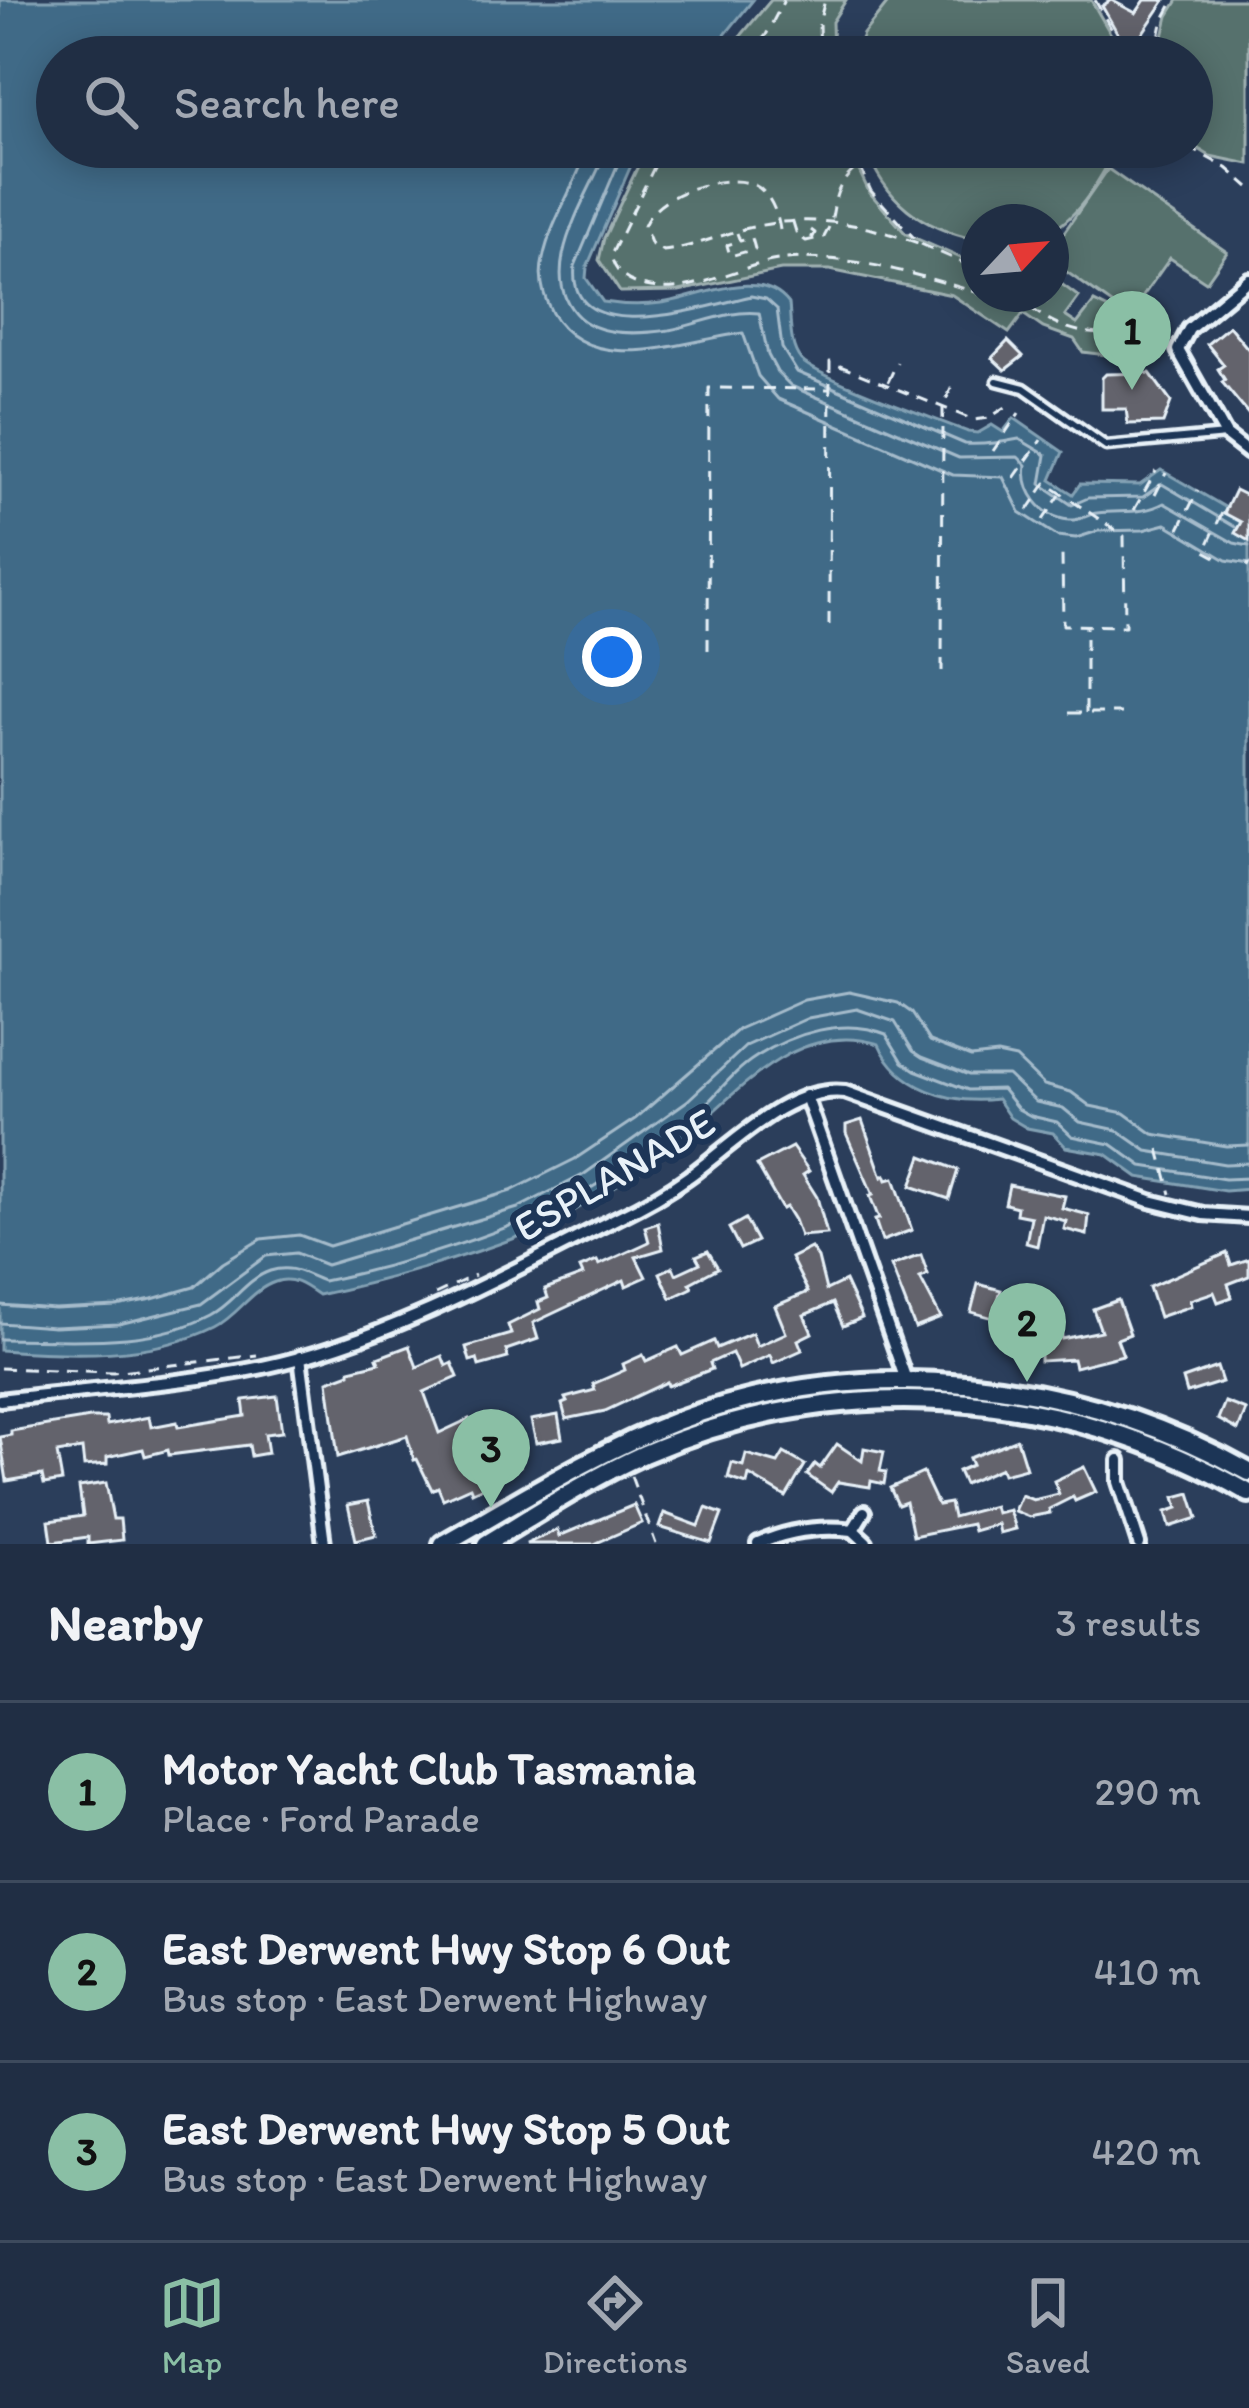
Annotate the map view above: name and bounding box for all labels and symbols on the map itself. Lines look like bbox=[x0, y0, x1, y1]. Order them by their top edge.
north arrow bbox=[961, 204, 1069, 312]
pin: 1 bbox=[1093, 291, 1171, 390]
your location bbox=[582, 627, 642, 687]
street label: ESPLANADE bbox=[505, 1096, 724, 1252]
pin: 2 bbox=[988, 1283, 1066, 1382]
pin: 3 bbox=[452, 1409, 530, 1508]

